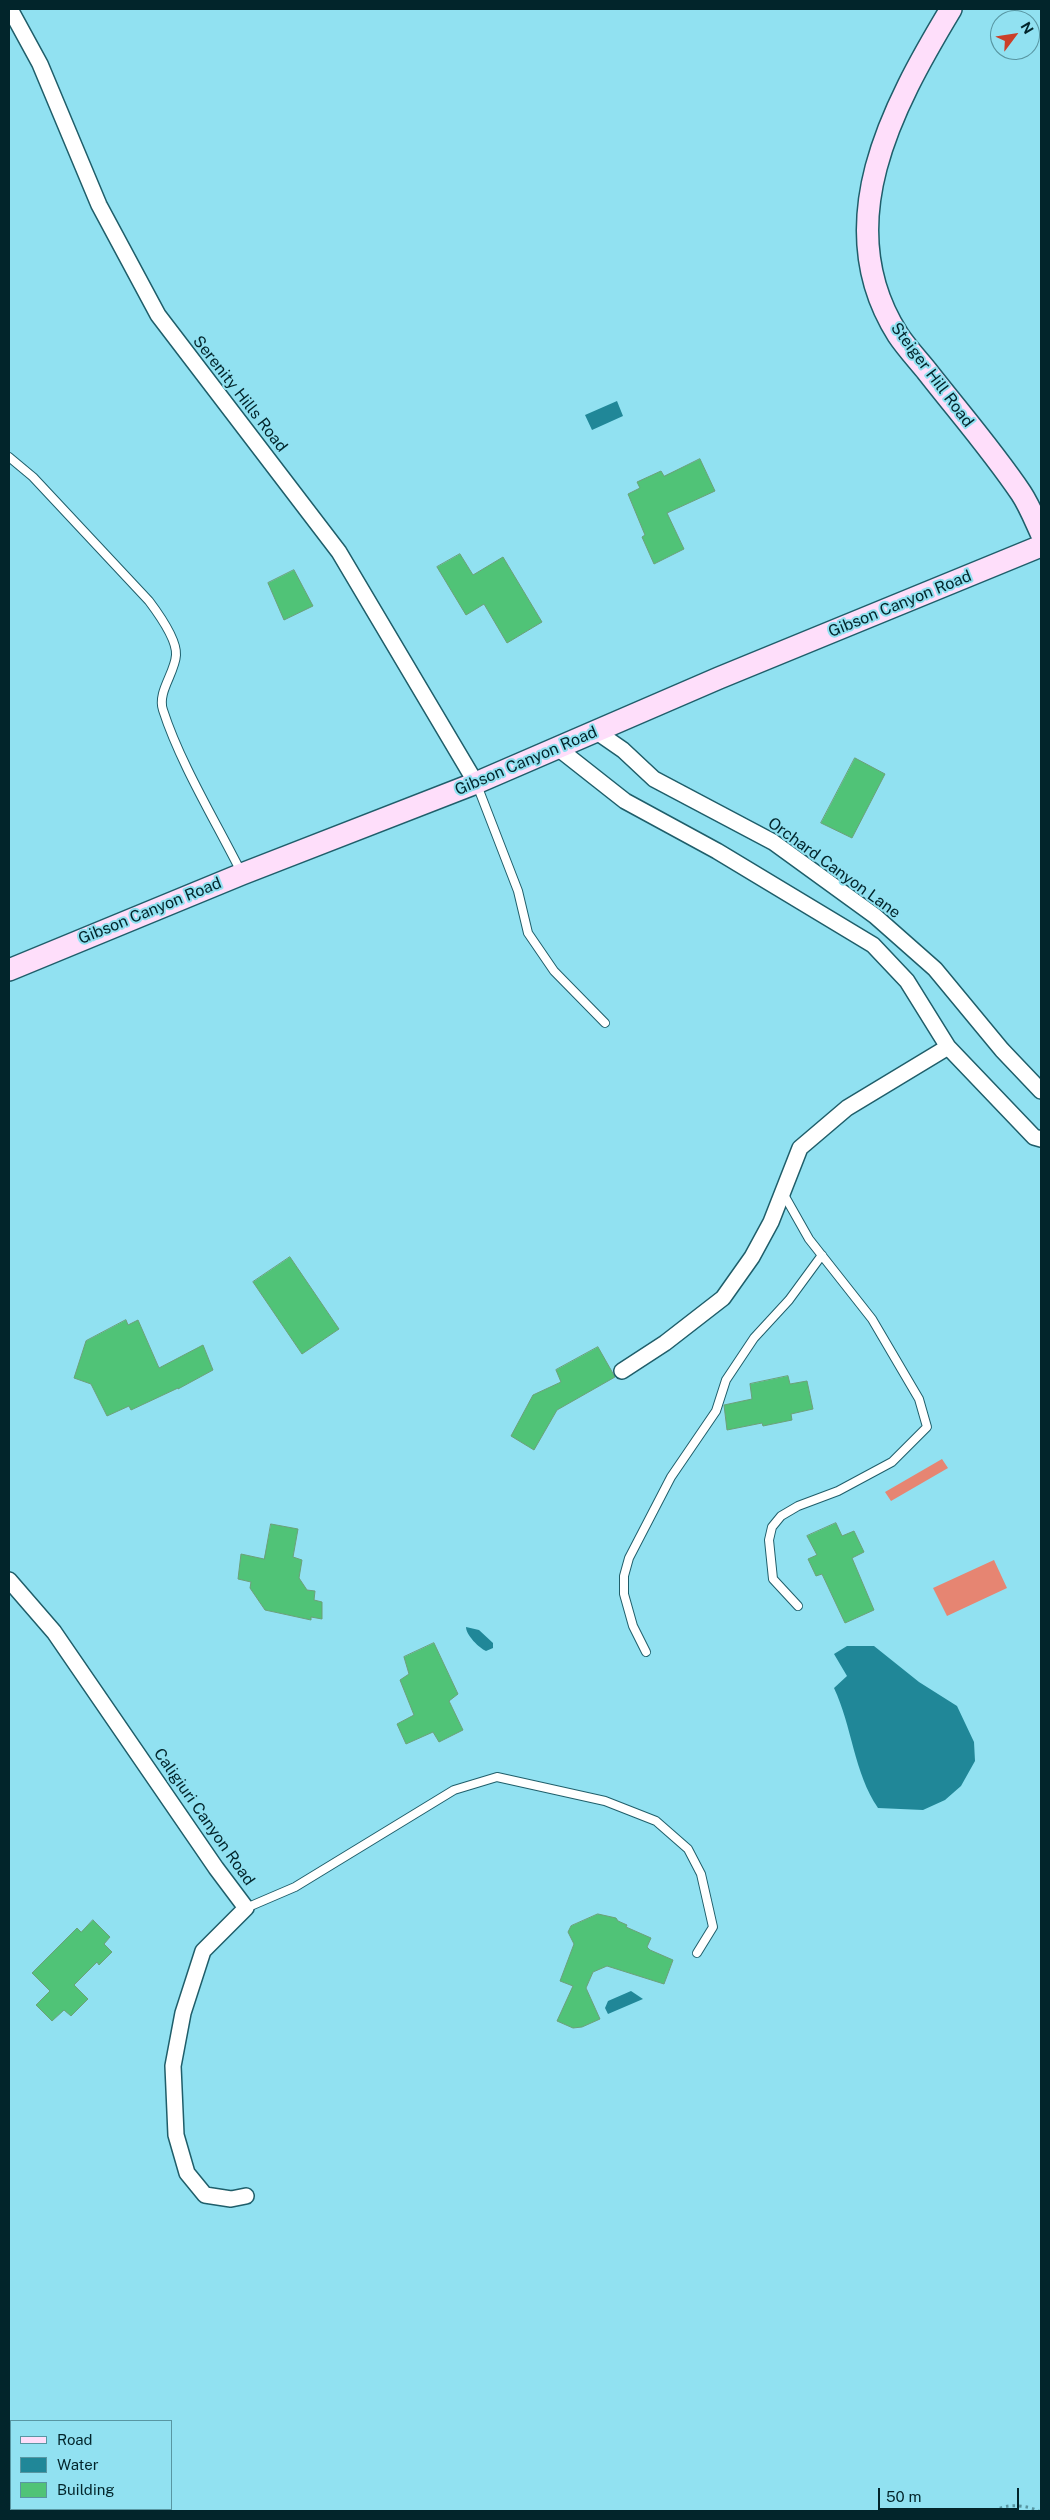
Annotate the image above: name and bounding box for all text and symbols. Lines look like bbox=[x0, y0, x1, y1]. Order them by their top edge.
north arrow bbox=[990, 10, 1040, 60]
text: N bbox=[1017, 19, 1037, 37]
street label: Steiger Hill Road bbox=[886, 319, 978, 431]
street label: Serenity Hills Road bbox=[189, 332, 291, 456]
street label: Gibson Canyon Road bbox=[826, 566, 974, 642]
street label: Gibson Canyon Road bbox=[452, 722, 600, 800]
street label: Orchard Canyon Lane bbox=[764, 813, 904, 923]
street label: Gibson Canyon Road bbox=[76, 873, 224, 949]
street label: Caligiuri Canyon Road bbox=[149, 1745, 259, 1889]
legend bbox=[10, 2420, 172, 2510]
text: Road bbox=[57, 2431, 93, 2448]
text: Water bbox=[57, 2456, 99, 2473]
scale bar bbox=[880, 2478, 1021, 2510]
text: Building bbox=[57, 2481, 115, 2498]
text: 50 m bbox=[886, 2488, 921, 2505]

